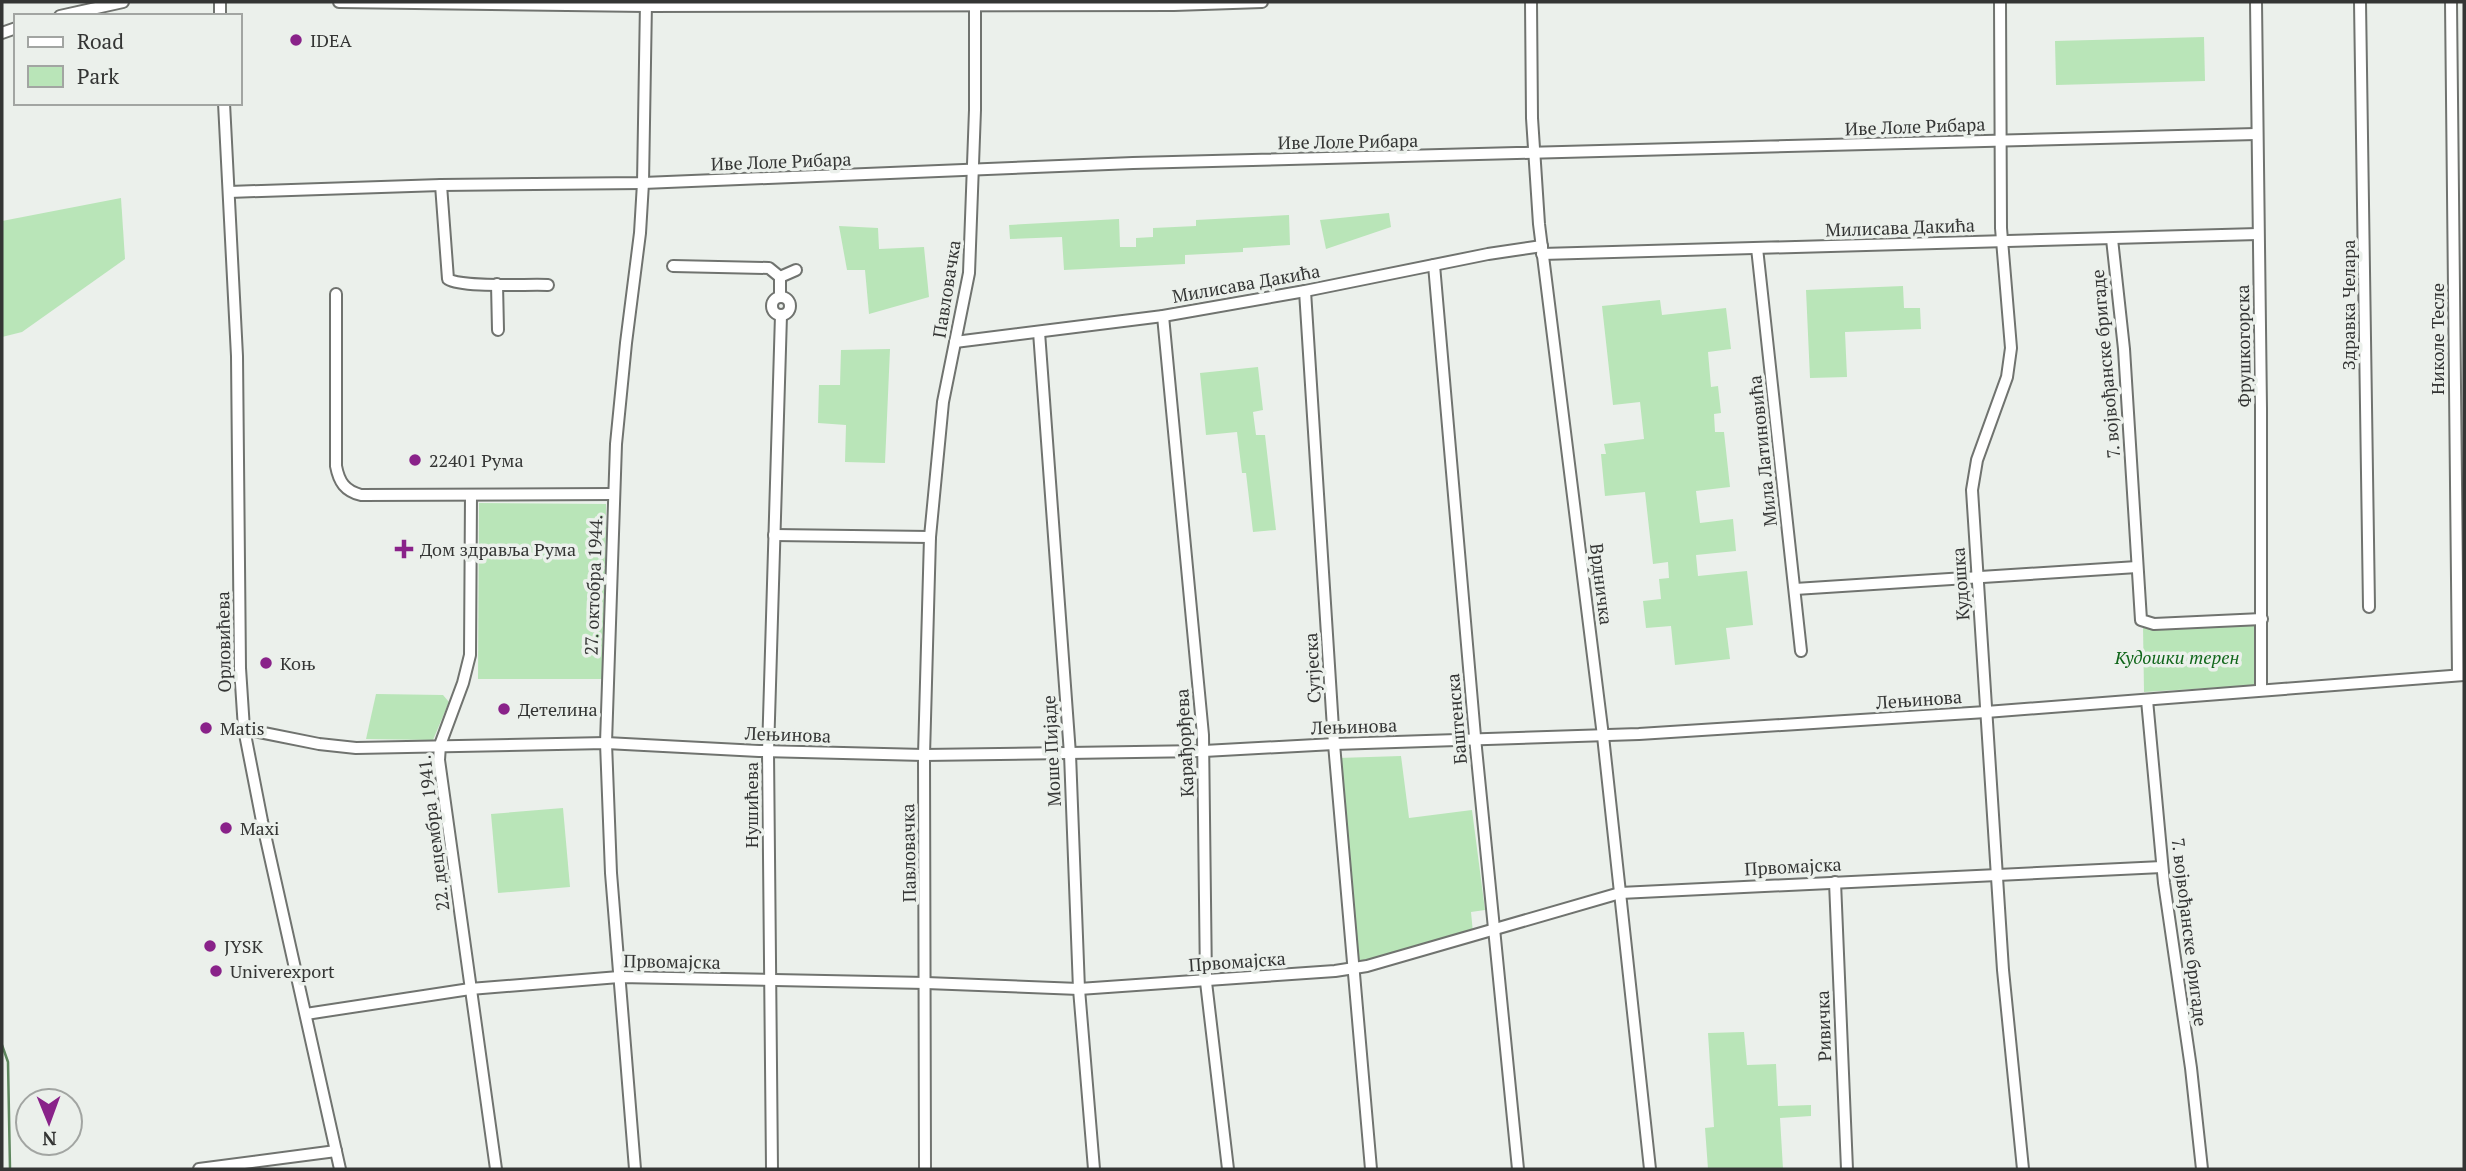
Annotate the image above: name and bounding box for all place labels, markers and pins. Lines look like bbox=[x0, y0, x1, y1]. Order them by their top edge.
place label: IDEA bbox=[310, 28, 353, 52]
marker: IDEA bbox=[288, 32, 304, 48]
place label: 22401 Рума bbox=[429, 448, 523, 472]
marker: 22401 Рума bbox=[407, 452, 423, 468]
place label: Дом здравља Рума bbox=[420, 537, 576, 561]
marker: Дом здравља Рума bbox=[394, 539, 414, 559]
place label: Коњ bbox=[280, 651, 316, 675]
marker: Коњ bbox=[258, 655, 274, 671]
place label: Детелина bbox=[518, 697, 598, 721]
marker: Детелина bbox=[496, 701, 512, 717]
place label: Matis bbox=[220, 716, 265, 740]
marker: Matis bbox=[198, 720, 214, 736]
place label: Maxi bbox=[240, 816, 279, 840]
marker: Maxi bbox=[218, 820, 234, 836]
place label: JYSK bbox=[224, 934, 263, 958]
marker: JYSK bbox=[202, 938, 218, 954]
place label: Univerexport bbox=[230, 959, 335, 983]
marker: Univerexport bbox=[208, 963, 224, 979]

